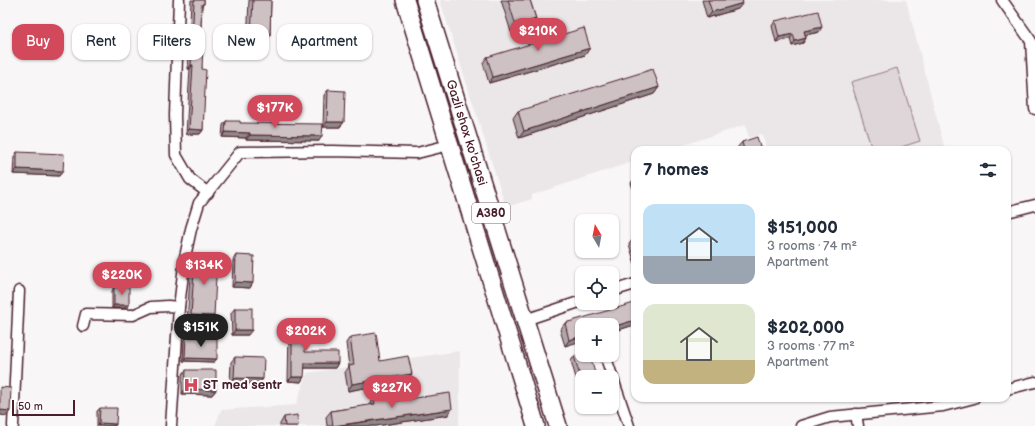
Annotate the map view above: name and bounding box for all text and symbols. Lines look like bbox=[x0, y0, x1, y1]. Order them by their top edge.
pin: $210K bbox=[510, 18, 566, 52]
text: $210K bbox=[519, 23, 557, 39]
chip: Buy bbox=[12, 24, 64, 60]
chip: Rent bbox=[72, 24, 130, 60]
chip: Filters bbox=[138, 24, 205, 60]
chip: New bbox=[213, 24, 269, 60]
chip: Apartment bbox=[277, 24, 372, 60]
street label: Gazli shox ko'chasi bbox=[442, 78, 490, 188]
pin: $177K bbox=[247, 95, 303, 129]
text: $177K bbox=[256, 100, 294, 116]
icon: filters bbox=[977, 159, 999, 181]
text: 7 homes bbox=[643, 160, 709, 180]
road number: A380 bbox=[472, 203, 510, 223]
north arrow bbox=[575, 214, 619, 258]
map controls bbox=[575, 214, 619, 414]
text: $151,000 bbox=[767, 218, 838, 238]
icon: home bbox=[675, 220, 723, 268]
text: 3 rooms · 74 m² bbox=[767, 238, 857, 254]
pin: $134K bbox=[176, 252, 232, 286]
text: Apartment bbox=[767, 254, 828, 270]
text: $134K bbox=[185, 257, 223, 273]
pin: $220K bbox=[94, 262, 150, 296]
button: locate bbox=[575, 266, 619, 310]
text: $220K bbox=[102, 267, 142, 283]
pin: $151K bbox=[173, 314, 229, 348]
pin: $202K bbox=[278, 318, 334, 352]
button: + bbox=[575, 318, 619, 362]
text: $202,000 bbox=[767, 318, 844, 338]
text: $151K bbox=[183, 319, 219, 335]
icon: home bbox=[675, 320, 723, 368]
text: $202K bbox=[286, 323, 326, 339]
text: 3 rooms · 77 m² bbox=[767, 338, 855, 354]
text: Apartment bbox=[767, 354, 828, 370]
button: − bbox=[575, 370, 619, 414]
pin: $227K bbox=[364, 375, 420, 409]
hospital icon: ST med sentr bbox=[182, 376, 200, 394]
place label: ST med sentr bbox=[203, 377, 283, 393]
text: $227K bbox=[372, 380, 412, 396]
scale bar bbox=[12, 398, 75, 417]
text: 50 m bbox=[18, 400, 43, 413]

